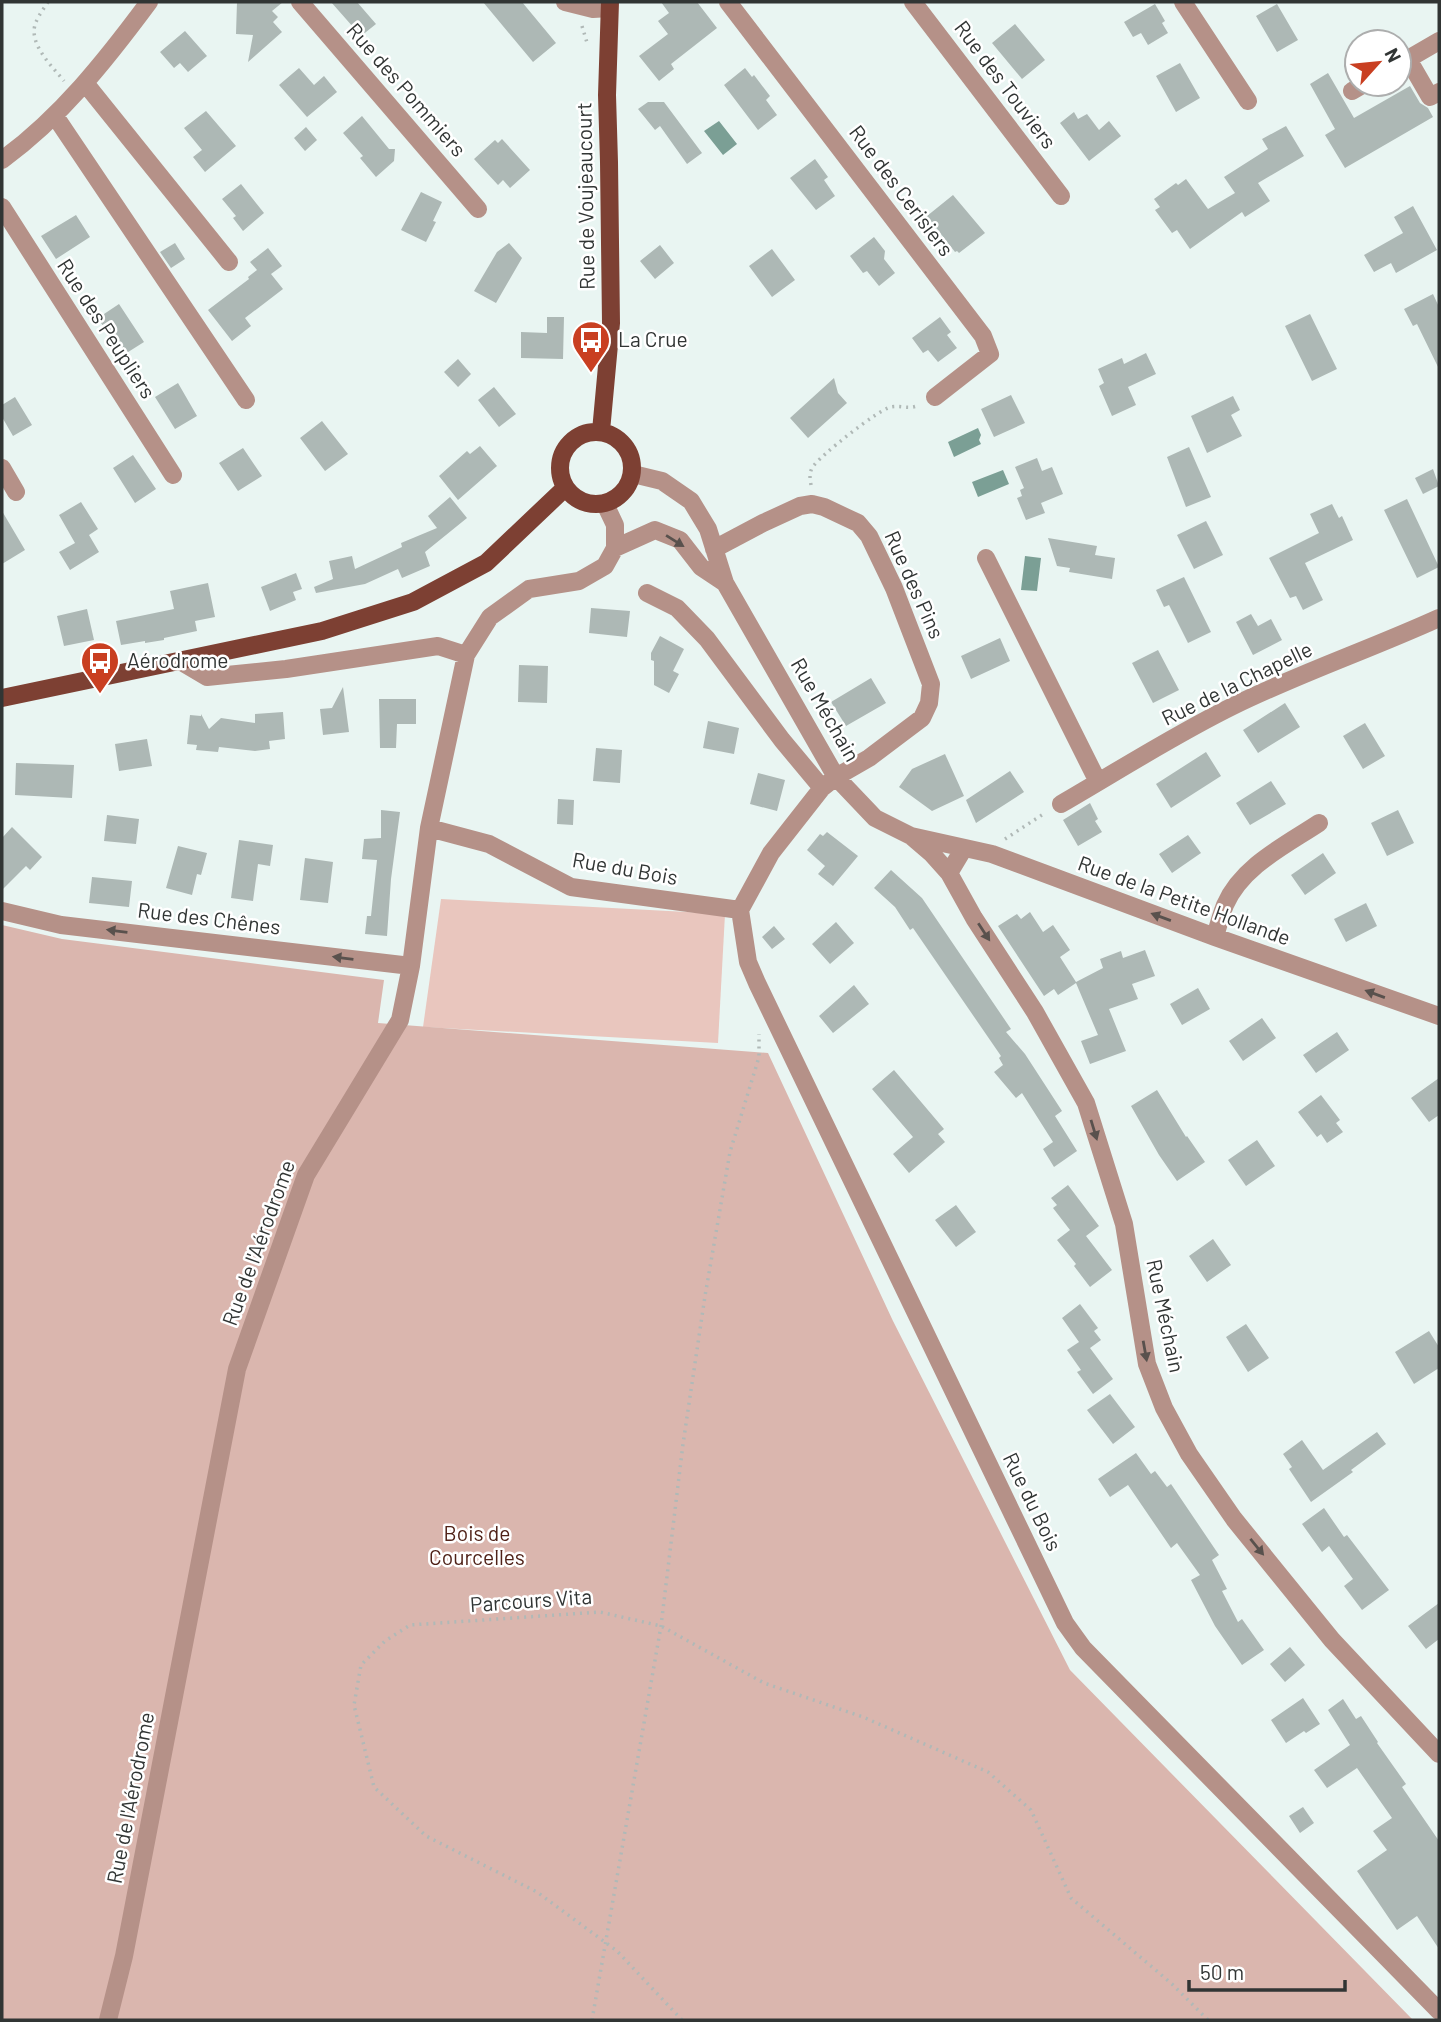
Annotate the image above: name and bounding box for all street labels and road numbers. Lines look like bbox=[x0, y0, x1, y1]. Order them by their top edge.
street label: Rue des Touviers bbox=[950, 15, 1062, 153]
street label: Rue des Pommiers bbox=[342, 17, 472, 161]
street label: Rue de Voujeaucourt bbox=[570, 102, 599, 290]
street label: Rue des Cerisiers bbox=[845, 120, 960, 261]
street label: Rue des Peupliers bbox=[53, 254, 162, 403]
street label: Rue des Pins bbox=[880, 527, 950, 642]
street label: Rue de la Chapelle bbox=[1157, 635, 1316, 730]
street label: Rue Méchain bbox=[787, 653, 866, 765]
street label: Rue du Bois bbox=[571, 846, 680, 889]
street label: Rue de la Petite Hollande bbox=[1075, 849, 1294, 950]
street label: Rue des Chênes bbox=[136, 896, 282, 939]
street label: Rue de l'Aérodrome bbox=[216, 1156, 299, 1329]
street label: Rue Méchain bbox=[1142, 1257, 1191, 1375]
street label: Rue du Bois bbox=[999, 1448, 1068, 1555]
street label: Parcours Vita bbox=[469, 1583, 593, 1616]
street label: Rue de l'Aérodrome bbox=[101, 1710, 158, 1886]

